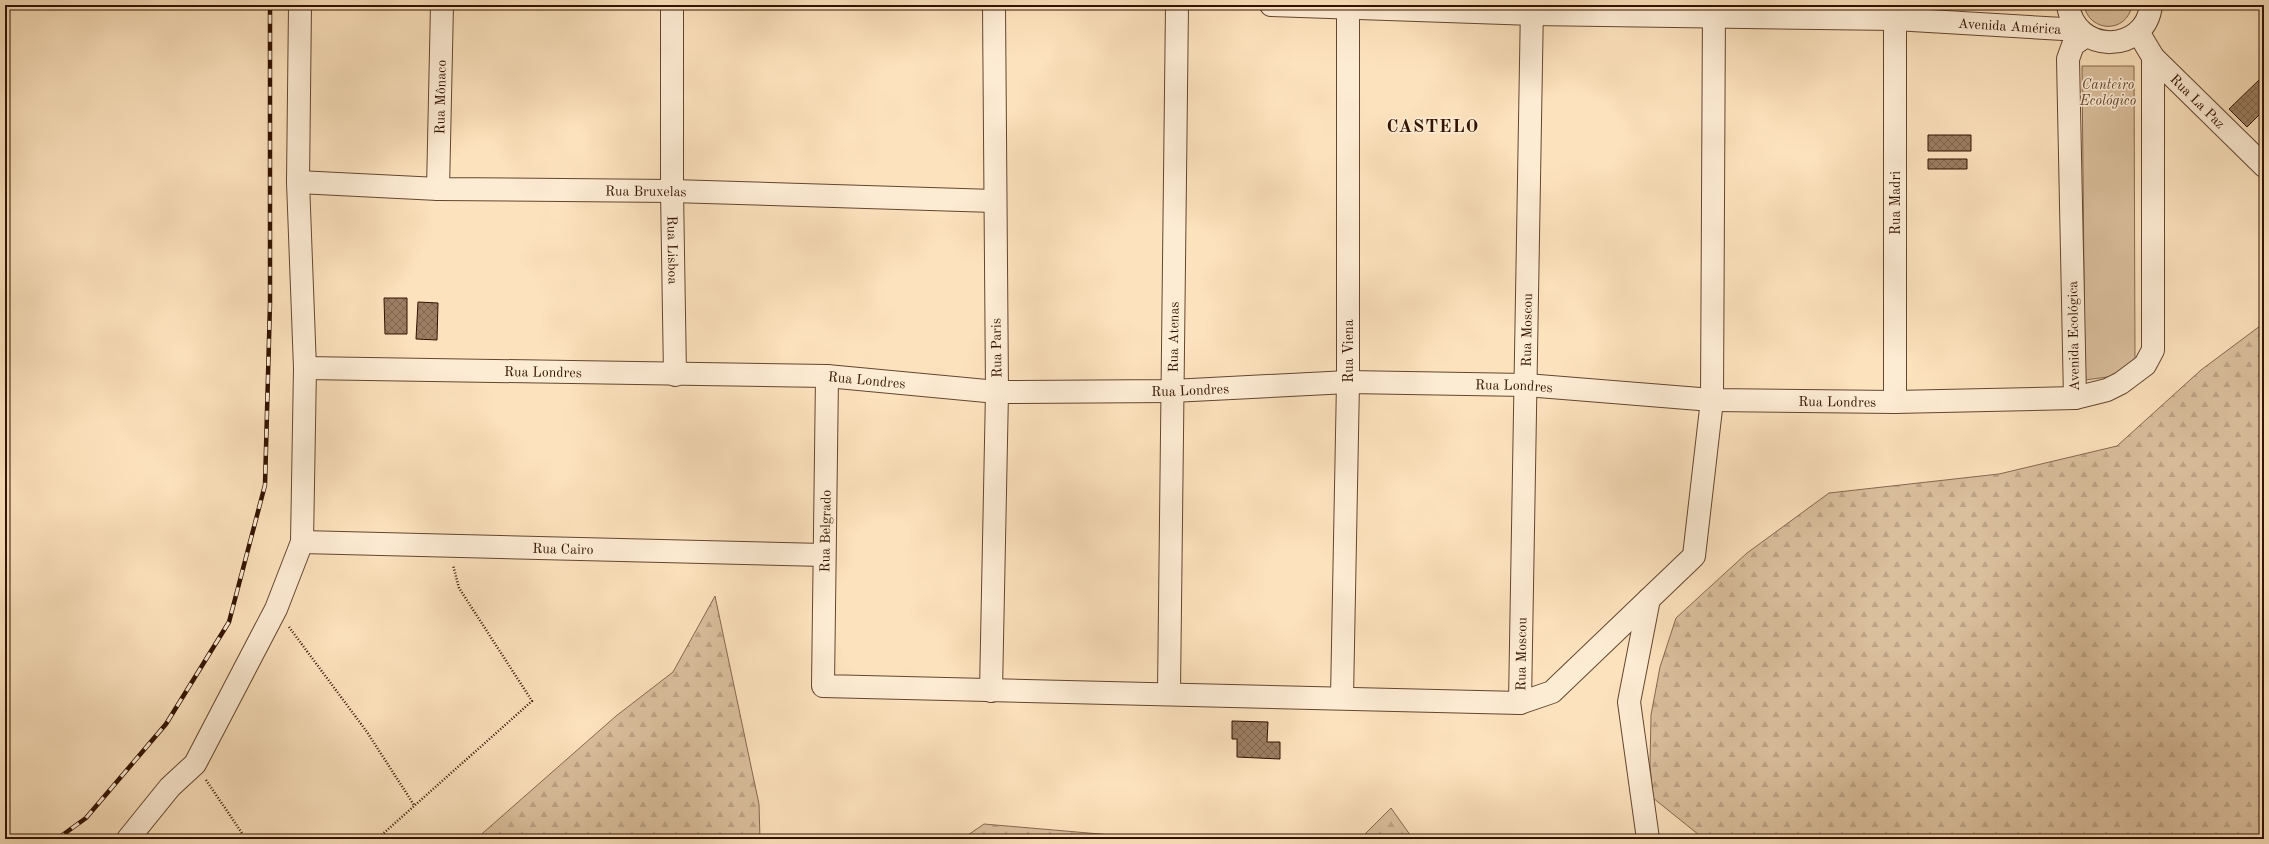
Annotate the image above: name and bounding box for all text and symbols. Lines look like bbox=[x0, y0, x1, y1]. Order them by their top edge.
street label: Avenida América bbox=[1958, 17, 2062, 37]
street label: Rua Mônaco bbox=[433, 60, 449, 134]
street label: Rua La Paz bbox=[2167, 72, 2227, 131]
park label: Canteiro Ecológico bbox=[2079, 78, 2136, 109]
district label: CASTELO bbox=[1387, 118, 1479, 136]
street label: Rua Madri bbox=[1889, 171, 1903, 235]
street label: Rua Bruxelas bbox=[605, 184, 687, 199]
street label: Rua Lisboa bbox=[664, 216, 680, 285]
street label: Avenida Ecológica bbox=[2066, 281, 2082, 391]
street label: Rua Moscou bbox=[1520, 293, 1535, 367]
street label: Rua Atenas bbox=[1167, 301, 1182, 373]
street label: Rua Paris bbox=[989, 318, 1005, 378]
street label: Rua Viena bbox=[1342, 319, 1356, 383]
street label: Rua Londres bbox=[504, 365, 582, 380]
street label: Rua Londres bbox=[827, 370, 906, 391]
street label: Rua Londres bbox=[1475, 378, 1553, 395]
street label: Rua Londres bbox=[1151, 382, 1229, 399]
street label: Rua Londres bbox=[1798, 395, 1876, 410]
street label: Rua Belgrado bbox=[818, 490, 834, 572]
street label: Rua Cairo bbox=[532, 542, 594, 557]
street label: Rua Moscou bbox=[1514, 617, 1529, 691]

